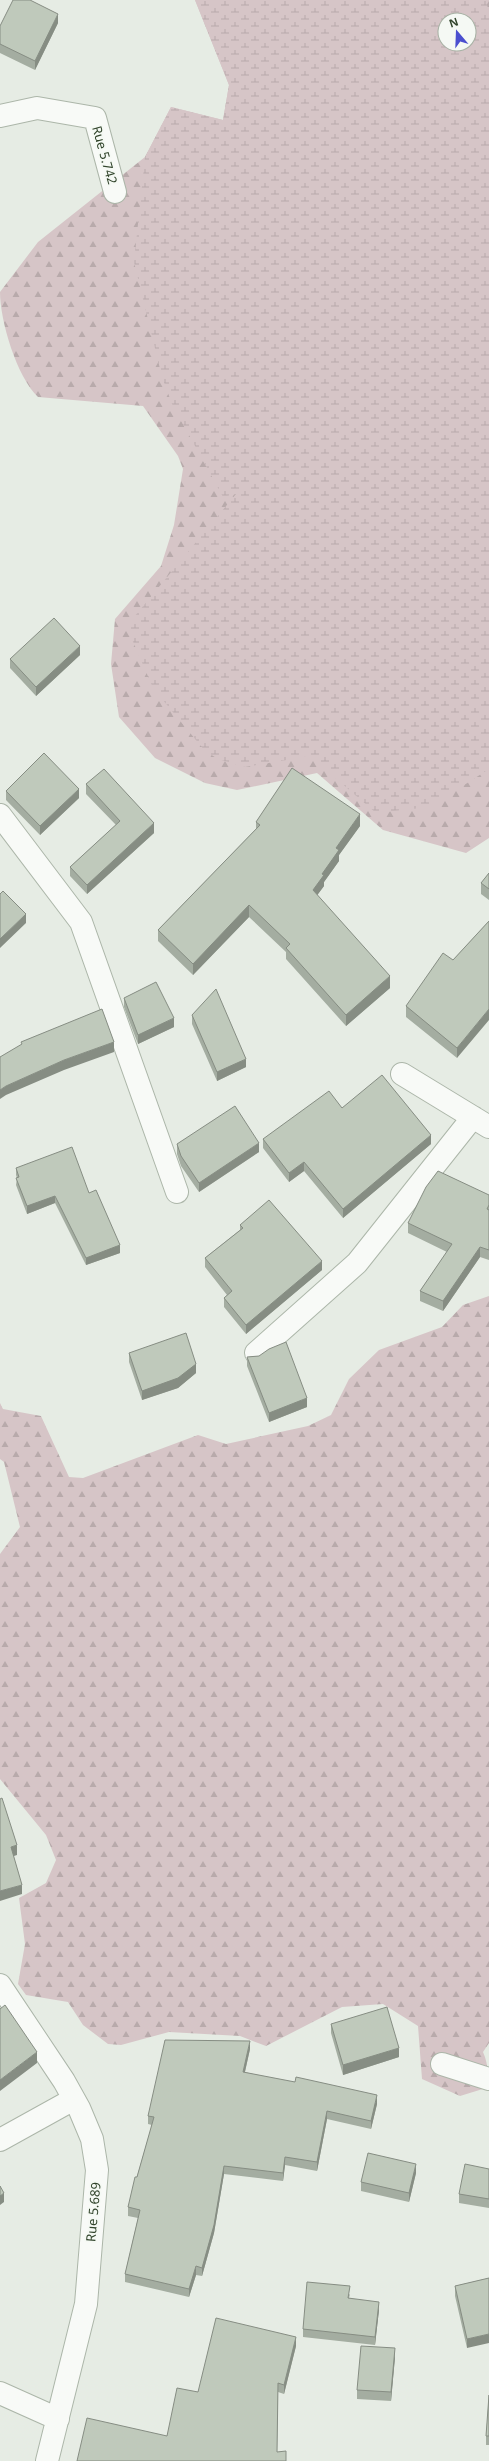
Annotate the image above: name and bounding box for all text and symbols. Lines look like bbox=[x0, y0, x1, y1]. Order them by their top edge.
north arrow bbox=[437, 12, 477, 52]
text: N bbox=[447, 14, 460, 31]
street label: Rue 5.742 bbox=[88, 124, 122, 186]
street label: Rue 5.689 bbox=[81, 2181, 105, 2243]

